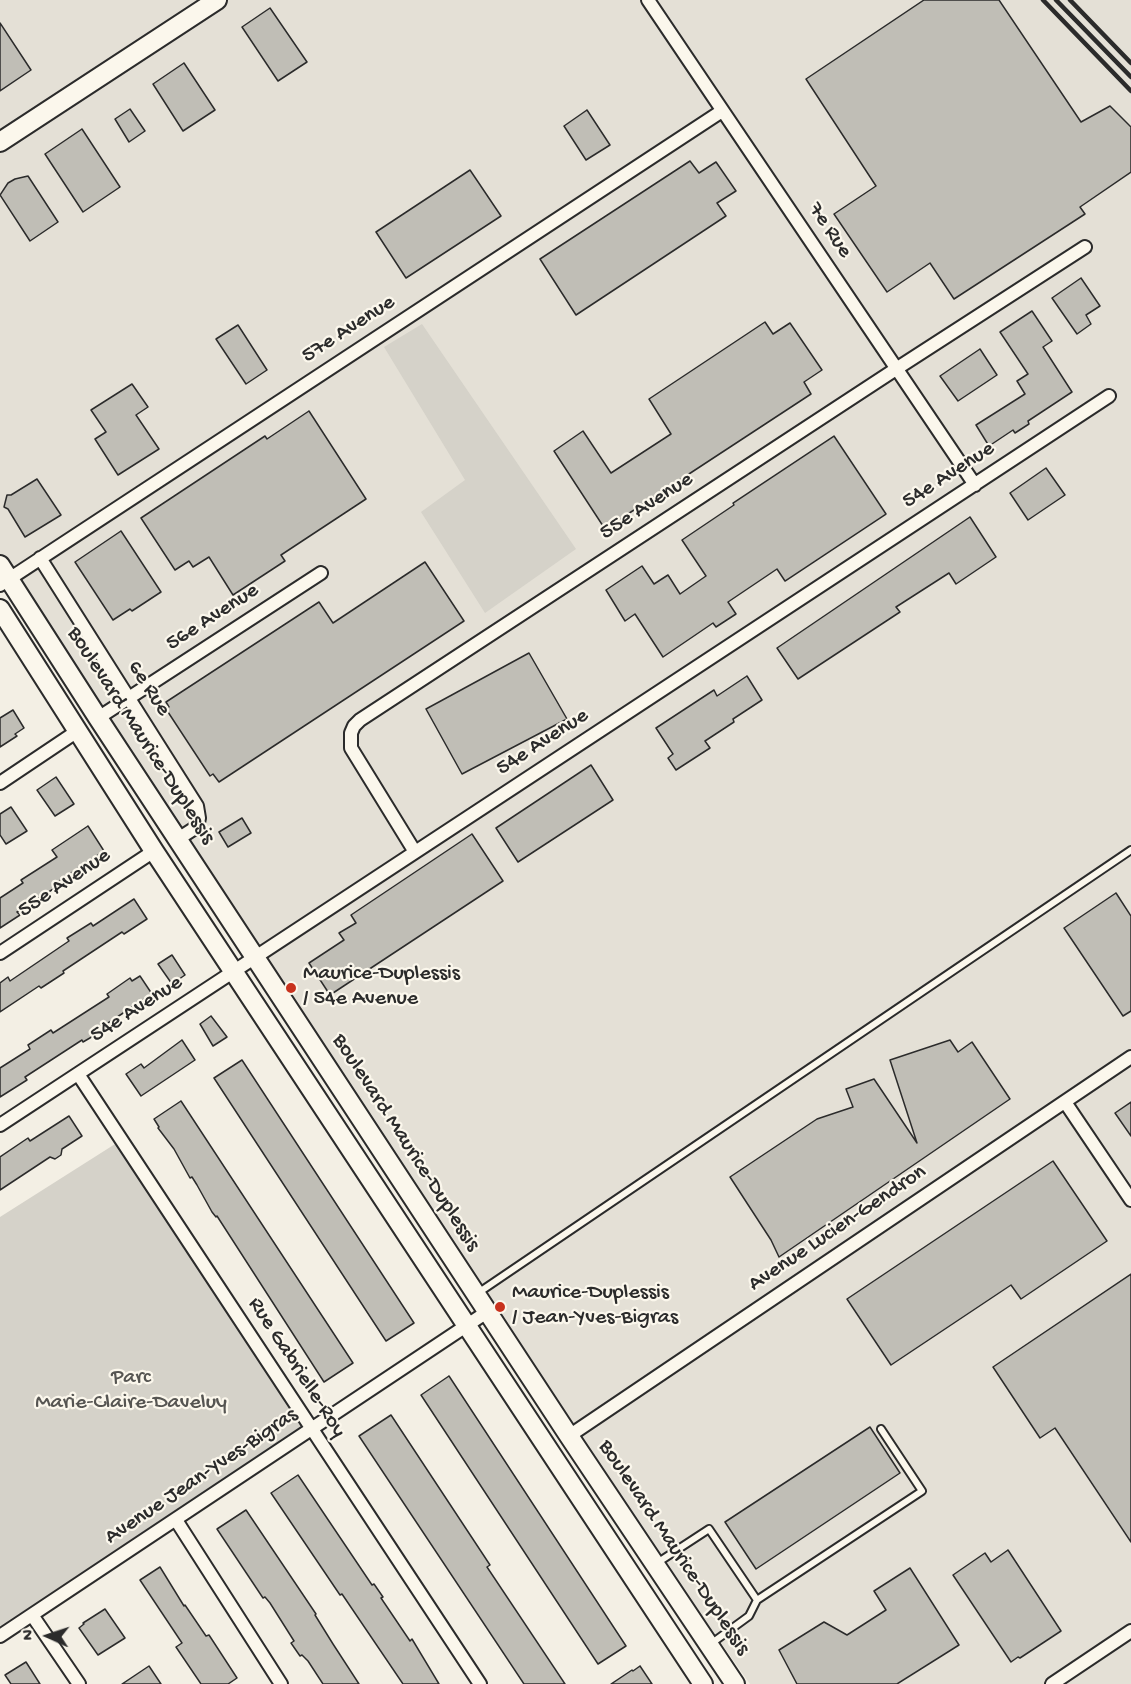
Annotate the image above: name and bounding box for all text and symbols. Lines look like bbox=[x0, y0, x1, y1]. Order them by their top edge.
street label: 7e Rue bbox=[801, 198, 857, 264]
street label: 57e Avenue bbox=[297, 290, 401, 370]
street label: 54e Avenue bbox=[898, 436, 1000, 516]
street label: 55e Avenue bbox=[595, 467, 699, 547]
street label: 56e Avenue bbox=[162, 578, 264, 658]
street label: Boulevard Maurice-Duplessis bbox=[60, 622, 220, 850]
street label: 6e Rue bbox=[120, 656, 176, 722]
street label: 54e Avenue bbox=[492, 703, 594, 783]
street label: 55e Avenue bbox=[14, 843, 116, 925]
place label: Maurice-Duplessis / 54e Avenue bbox=[303, 962, 460, 1014]
street label: 54e Avenue bbox=[86, 970, 188, 1050]
marker: Maurice-Duplessis / 54e Avenue bbox=[284, 981, 298, 995]
street label: Boulevard Maurice-Duplessis bbox=[325, 1029, 485, 1257]
street label: Avenue Lucien-Gendron bbox=[744, 1160, 932, 1298]
place label: Maurice-Duplessis / Jean-Yves-Bigras bbox=[512, 1281, 678, 1332]
street label: Rue Gabrielle-Roy bbox=[241, 1293, 351, 1443]
marker: Maurice-Duplessis / Jean-Yves-Bigras bbox=[493, 1300, 507, 1314]
park label: Parc Marie-Claire-Daveluy bbox=[35, 1366, 227, 1418]
street label: Avenue Jean-Yves-Bigras bbox=[101, 1403, 303, 1551]
street label: Boulevard Maurice-Duplessis bbox=[591, 1435, 755, 1661]
north arrow bbox=[18, 1606, 78, 1666]
text: N bbox=[20, 1629, 39, 1641]

